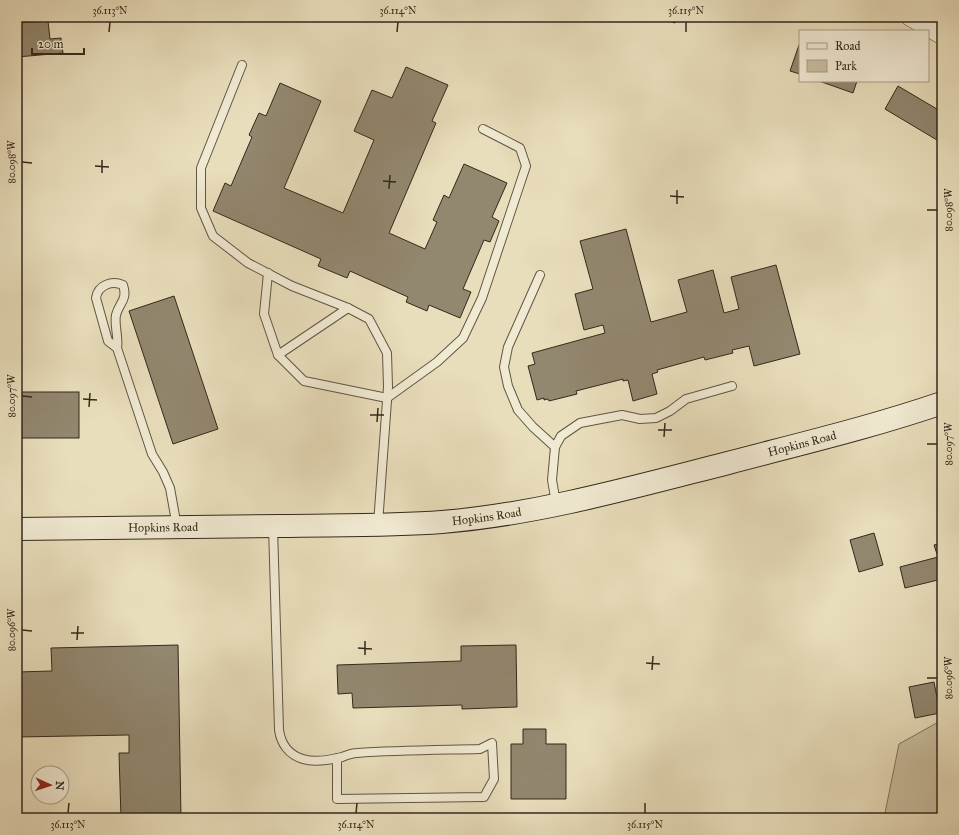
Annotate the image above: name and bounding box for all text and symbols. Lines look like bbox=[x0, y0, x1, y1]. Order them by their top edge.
text: 36.113°N bbox=[92, 5, 128, 17]
text: 36.114°N bbox=[380, 5, 417, 17]
text: 36.115°N bbox=[668, 5, 704, 17]
scale bar bbox=[32, 30, 84, 56]
legend bbox=[799, 30, 929, 82]
text: 20 m bbox=[38, 37, 64, 51]
text: Road bbox=[835, 39, 861, 53]
text: Park bbox=[835, 59, 857, 73]
text: 80.098°W bbox=[6, 140, 18, 183]
text: 80.098°W bbox=[943, 188, 955, 231]
text: 80.097°W bbox=[6, 374, 18, 417]
text: 80.097°W bbox=[943, 422, 955, 465]
street label: Hopkins Road bbox=[766, 428, 838, 459]
street label: Hopkins Road bbox=[451, 505, 523, 528]
street label: Hopkins Road bbox=[128, 520, 198, 535]
text: 80.096°W bbox=[6, 608, 18, 651]
text: 80.096°W bbox=[943, 656, 955, 699]
north arrow bbox=[30, 765, 70, 805]
text: N bbox=[53, 780, 66, 791]
text: 36.113°N bbox=[50, 819, 86, 831]
text: 36.114°N bbox=[338, 819, 375, 831]
text: 36.115°N bbox=[627, 819, 663, 831]

